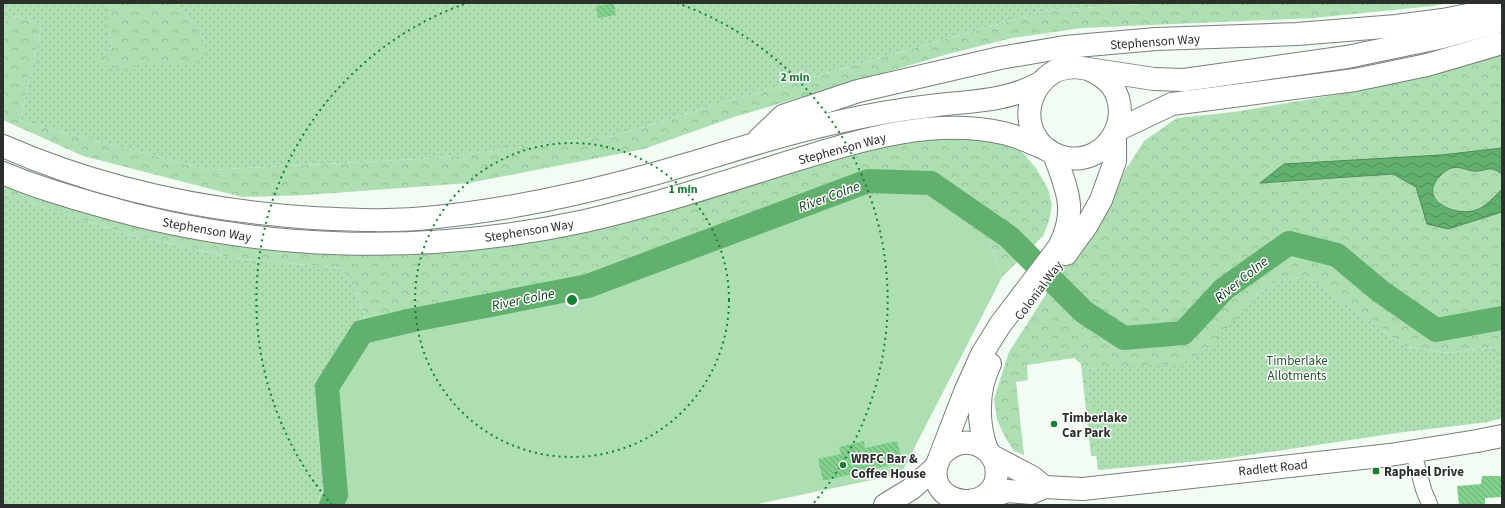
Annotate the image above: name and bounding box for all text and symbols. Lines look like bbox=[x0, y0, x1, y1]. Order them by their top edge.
street label: Stephenson Way bbox=[1110, 30, 1201, 54]
text: 2 min bbox=[780, 69, 810, 86]
street label: Stephenson Way bbox=[796, 129, 888, 169]
water label: River Colne bbox=[796, 176, 863, 217]
text: 1 min bbox=[668, 181, 698, 198]
street label: Stephenson Way bbox=[161, 213, 253, 247]
street label: Stephenson Way bbox=[483, 215, 575, 247]
water label: River Colne bbox=[1210, 252, 1273, 308]
street label: Colonial Way bbox=[1010, 257, 1067, 324]
water label: River Colne bbox=[490, 283, 557, 316]
centre of rings bbox=[565, 293, 579, 307]
park label: Timberlake Allotments bbox=[1266, 352, 1328, 385]
place label: Timberlake Car Park bbox=[1062, 409, 1128, 442]
marker: Timberlake Car Park bbox=[1049, 419, 1059, 429]
place label: WRFC Bar & Coffee House bbox=[851, 450, 926, 483]
street label: Radlett Road bbox=[1237, 455, 1309, 481]
marker: WRFC Bar & Coffee House bbox=[838, 460, 848, 470]
place label: Raphael Drive bbox=[1384, 463, 1464, 481]
marker: Raphael Drive bbox=[1371, 466, 1381, 476]

